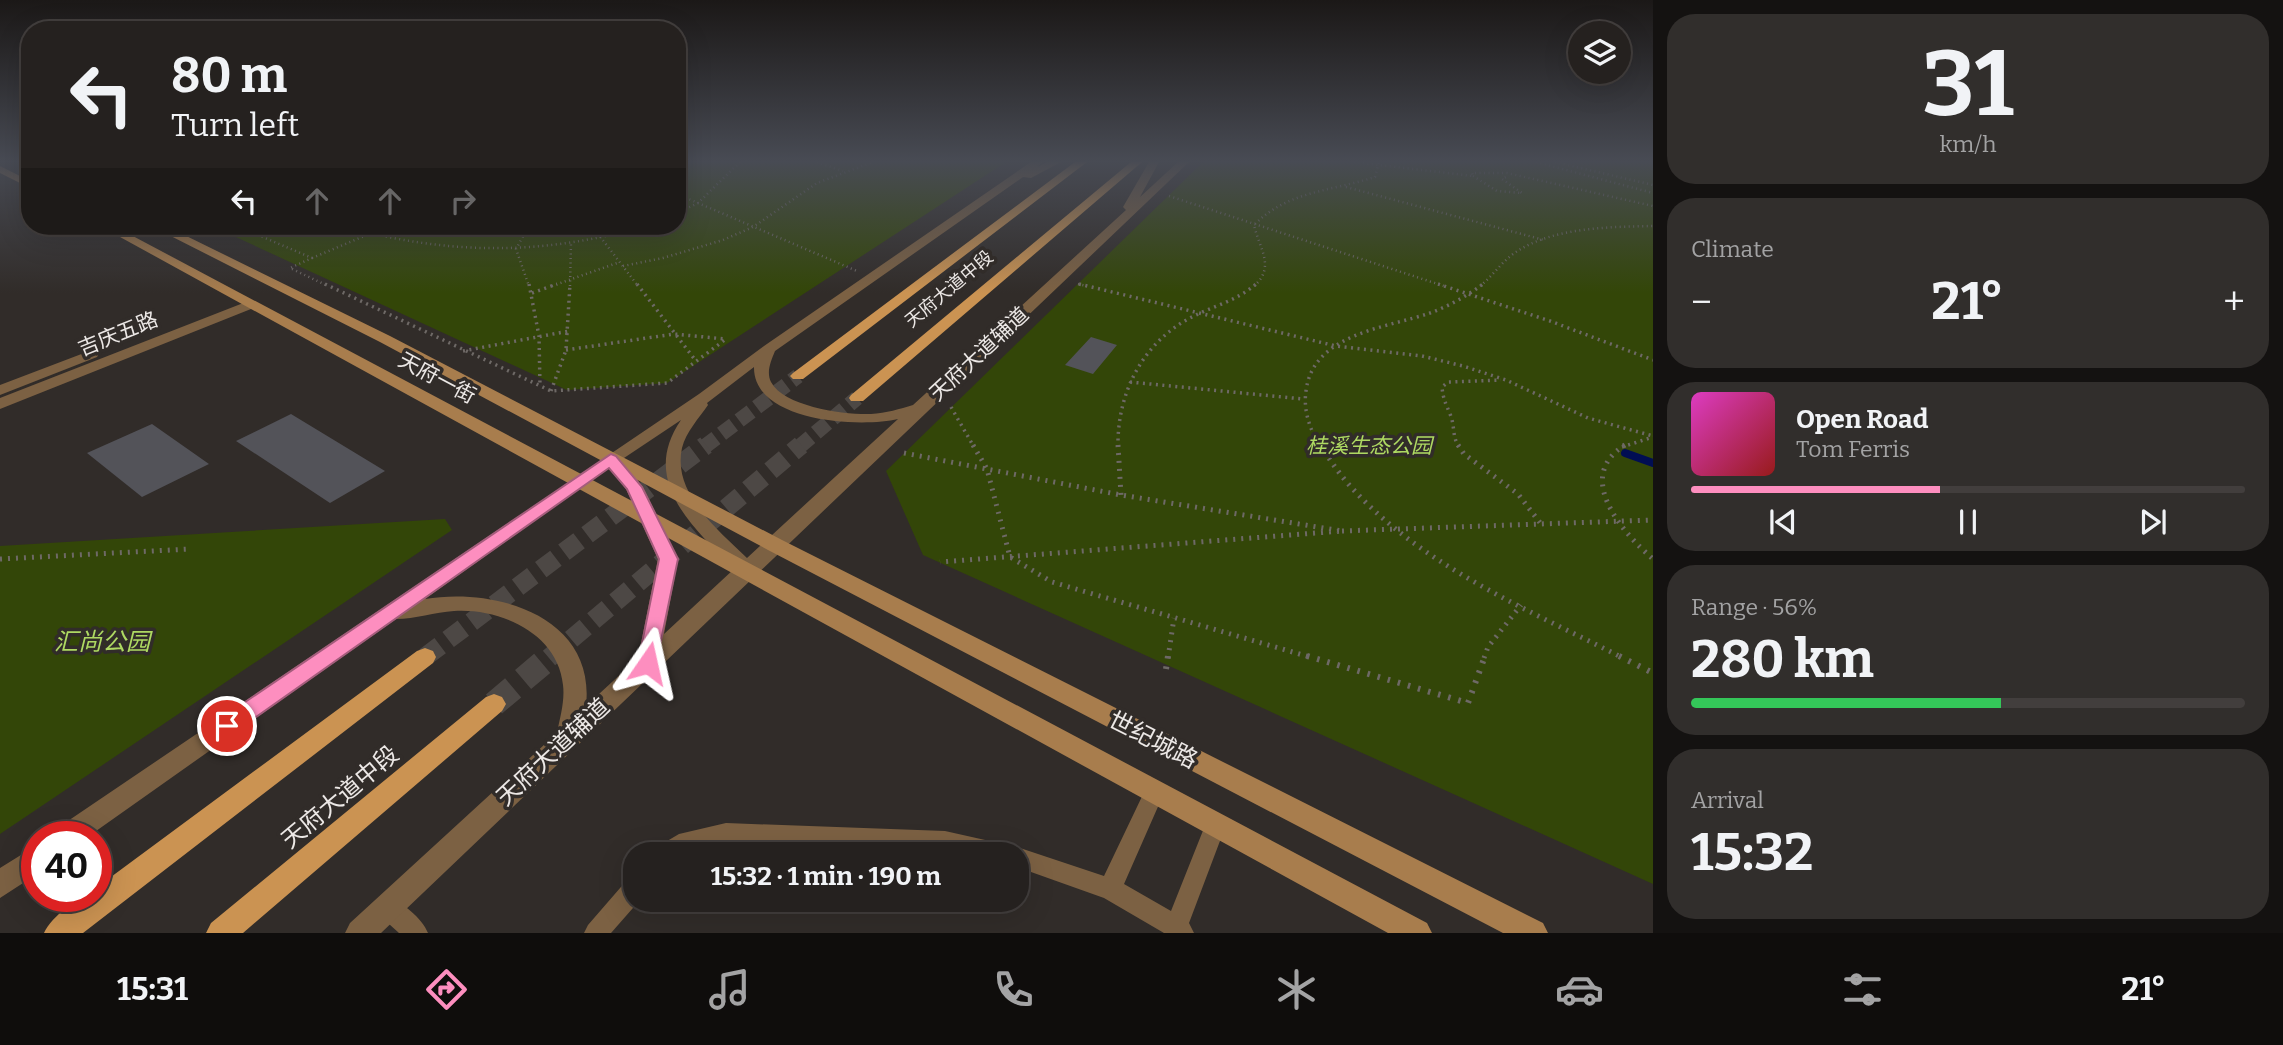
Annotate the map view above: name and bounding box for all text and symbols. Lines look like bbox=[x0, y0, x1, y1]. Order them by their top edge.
map controls bbox=[1568, 21, 1631, 84]
button: layers bbox=[1568, 21, 1631, 84]
text: 31 bbox=[1922, 30, 2014, 139]
text: 80 m bbox=[171, 46, 287, 105]
icon: left bbox=[56, 49, 147, 140]
text: Turn left bbox=[171, 106, 299, 144]
text: km/h bbox=[1940, 130, 1996, 158]
icon: left bbox=[225, 182, 263, 220]
icon: ahead bbox=[298, 182, 336, 220]
icon: ahead bbox=[371, 182, 409, 220]
icon: right bbox=[444, 182, 482, 220]
text: Climate bbox=[1691, 235, 1774, 263]
street label: 天府大道中段 bbox=[901, 246, 997, 332]
text: 21° bbox=[1931, 270, 2004, 333]
text: − bbox=[1691, 279, 1712, 325]
text: + bbox=[2223, 279, 2245, 325]
street label: 天府大道辅道 bbox=[924, 302, 1034, 406]
street label: 吉庆五路 bbox=[74, 306, 162, 362]
street label: 天府一街 bbox=[394, 347, 480, 409]
text: Open Road bbox=[1796, 404, 1928, 435]
park label: 桂溪生态公园 bbox=[1306, 433, 1435, 459]
text: Tom Ferris bbox=[1796, 435, 1910, 463]
icon: previous bbox=[1764, 503, 1802, 541]
icon: pause bbox=[1949, 503, 1987, 541]
icon: next bbox=[2134, 503, 2172, 541]
text: Range · 56% bbox=[1691, 593, 1817, 621]
position arrow bbox=[611, 626, 685, 700]
park label: 汇尚公园 bbox=[54, 628, 153, 656]
text: 280 km bbox=[1691, 628, 1874, 691]
street label: 天府大道辅道 bbox=[491, 693, 615, 811]
pin bbox=[197, 696, 257, 756]
street label: 世纪城路 bbox=[1104, 706, 1202, 774]
icon: arrive bbox=[208, 707, 246, 745]
street label: 天府大道中段 bbox=[276, 740, 404, 854]
text: Arrival bbox=[1691, 786, 1764, 814]
speed limit sign: 40 bbox=[21, 821, 112, 912]
text: 15:32 bbox=[1691, 821, 1813, 884]
text: 15:32 · 1 min · 190 m bbox=[711, 861, 941, 892]
icon: directions bbox=[422, 965, 471, 1014]
icon: music bbox=[705, 965, 754, 1014]
icon: phone bbox=[989, 965, 1038, 1014]
icon: climate bbox=[1272, 965, 1321, 1014]
icon: car bbox=[1555, 965, 1604, 1014]
icon: filters bbox=[1838, 965, 1887, 1014]
text: 15:31 bbox=[117, 970, 188, 1008]
text: 21° bbox=[2121, 970, 2166, 1008]

